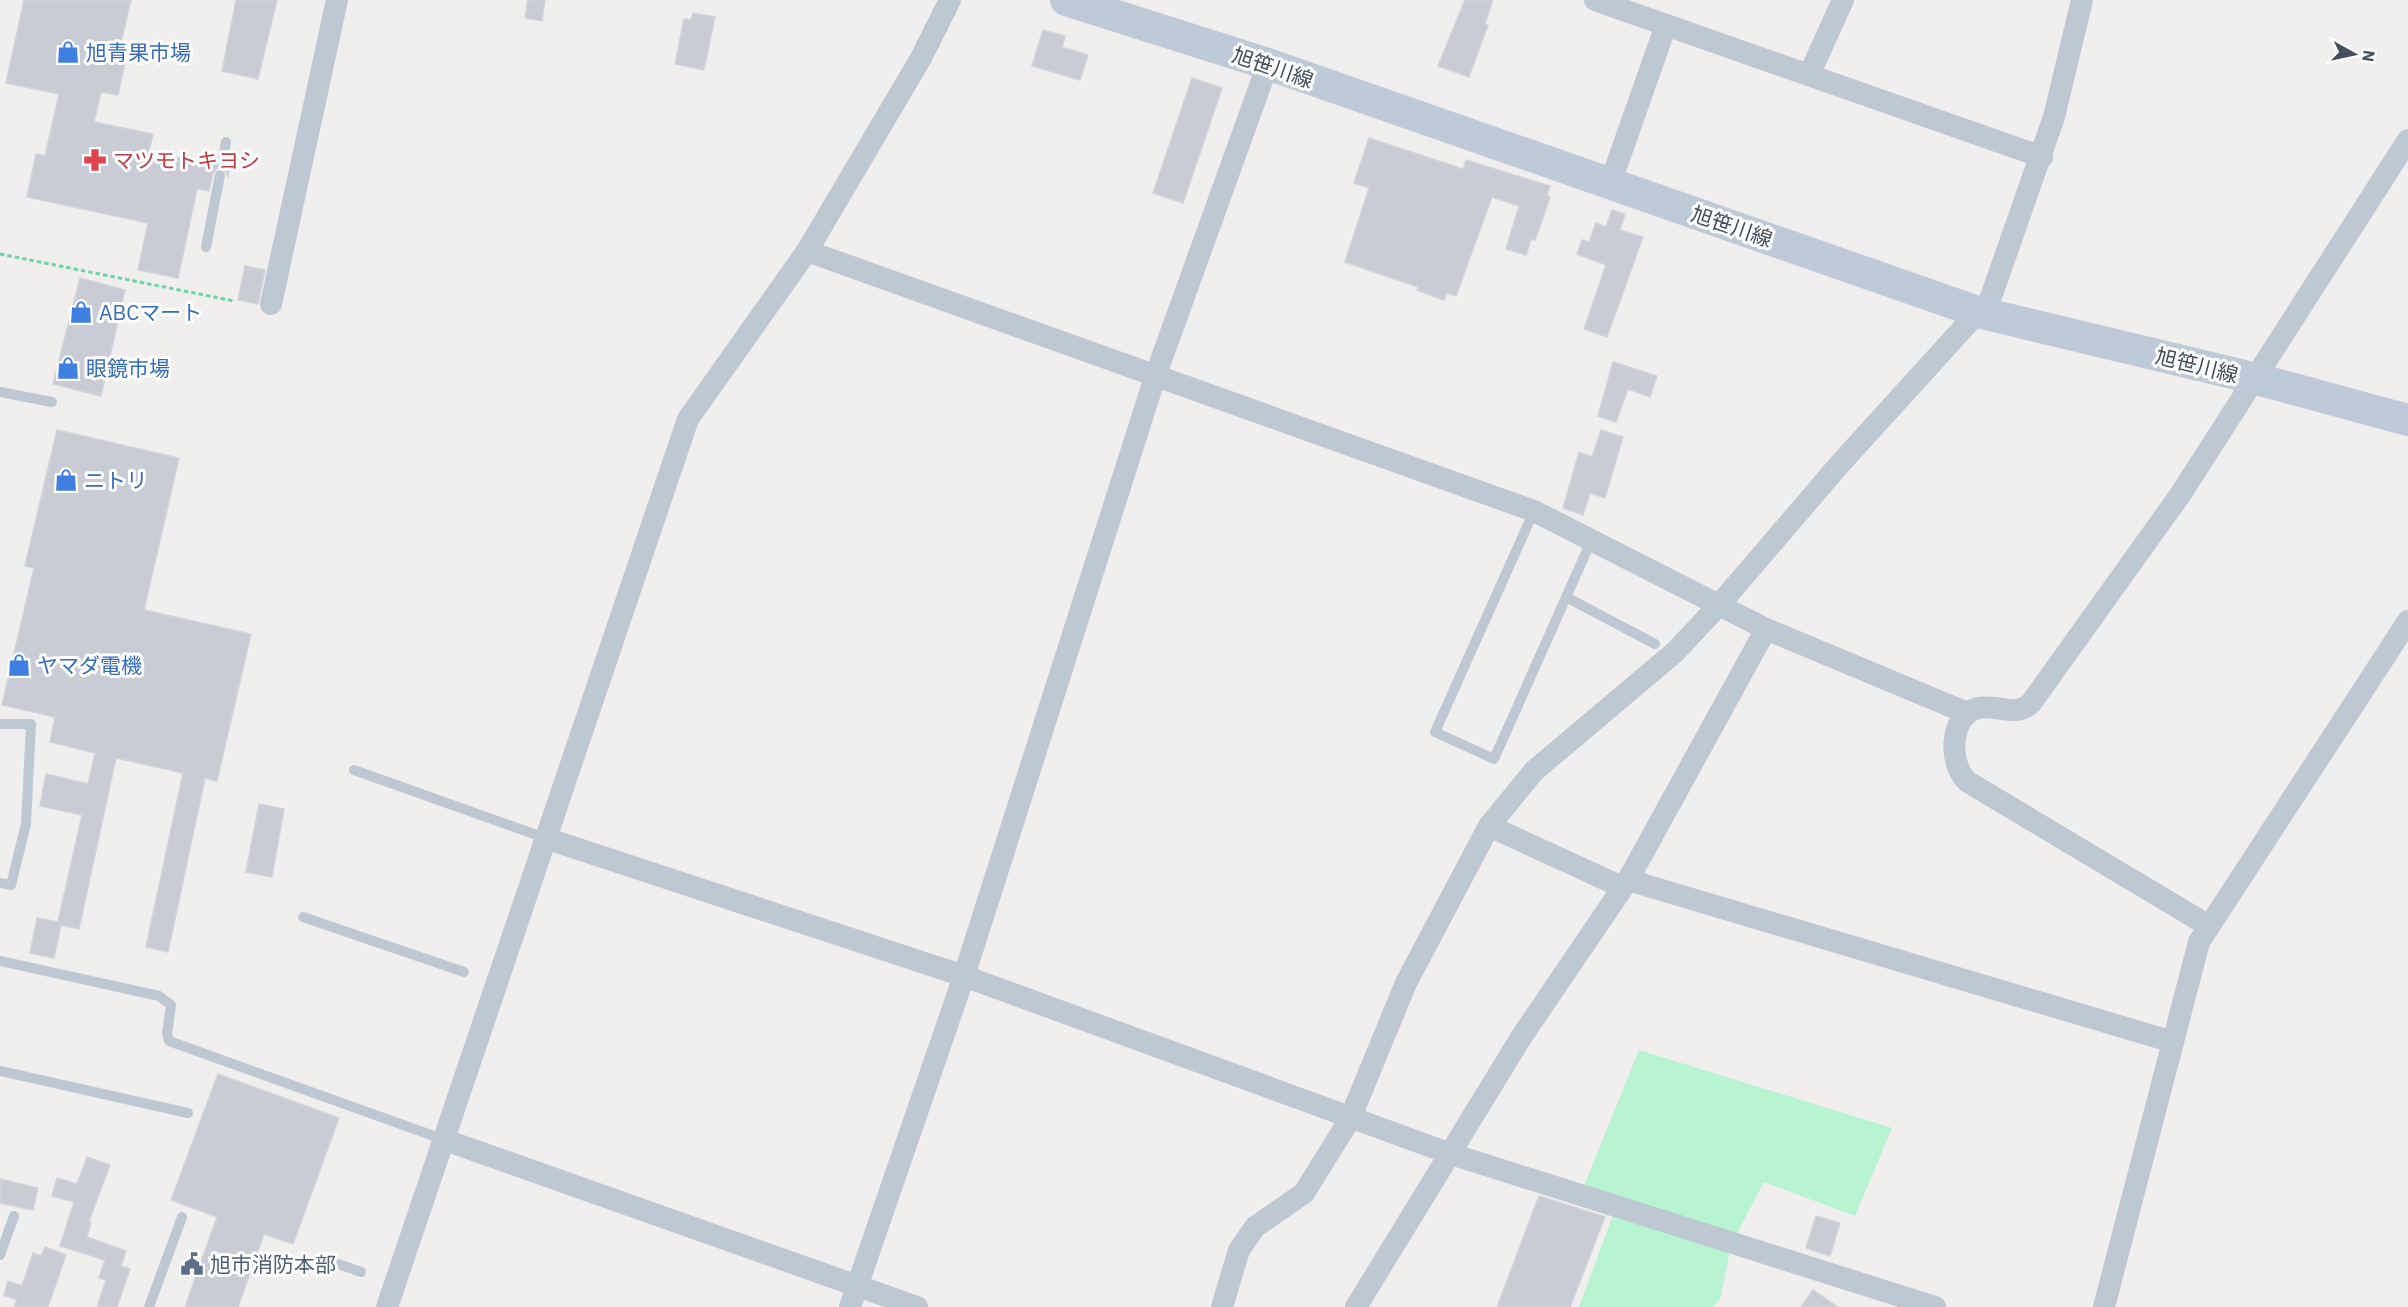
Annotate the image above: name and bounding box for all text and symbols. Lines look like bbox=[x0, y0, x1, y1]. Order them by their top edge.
north arrow bbox=[2324, 24, 2384, 84]
place label: 旭青果市場 bbox=[86, 38, 191, 66]
shop icon: 旭青果市場 bbox=[55, 39, 81, 65]
street label: 旭笹川線 bbox=[1229, 40, 1317, 94]
text: N bbox=[2358, 49, 2380, 63]
place label: マツモトキヨシ bbox=[113, 146, 260, 174]
pharmacy icon: マツモトキヨシ bbox=[82, 147, 108, 173]
street label: 旭笹川線 bbox=[1688, 199, 1776, 253]
place label: ABCマート bbox=[99, 298, 202, 326]
shop icon: ABCマート bbox=[68, 299, 94, 325]
street label: 旭笹川線 bbox=[2153, 341, 2241, 389]
place label: 眼鏡市場 bbox=[86, 354, 170, 382]
shop icon: 眼鏡市場 bbox=[55, 355, 81, 381]
place label: ニトリ bbox=[84, 466, 147, 494]
shop icon: ニトリ bbox=[53, 467, 79, 493]
place label: ヤマダ電機 bbox=[37, 651, 142, 679]
shop icon: ヤマダ電機 bbox=[6, 652, 32, 678]
place label: 旭市消防本部 bbox=[210, 1250, 336, 1278]
public building icon: 旭市消防本部 bbox=[179, 1251, 205, 1277]

